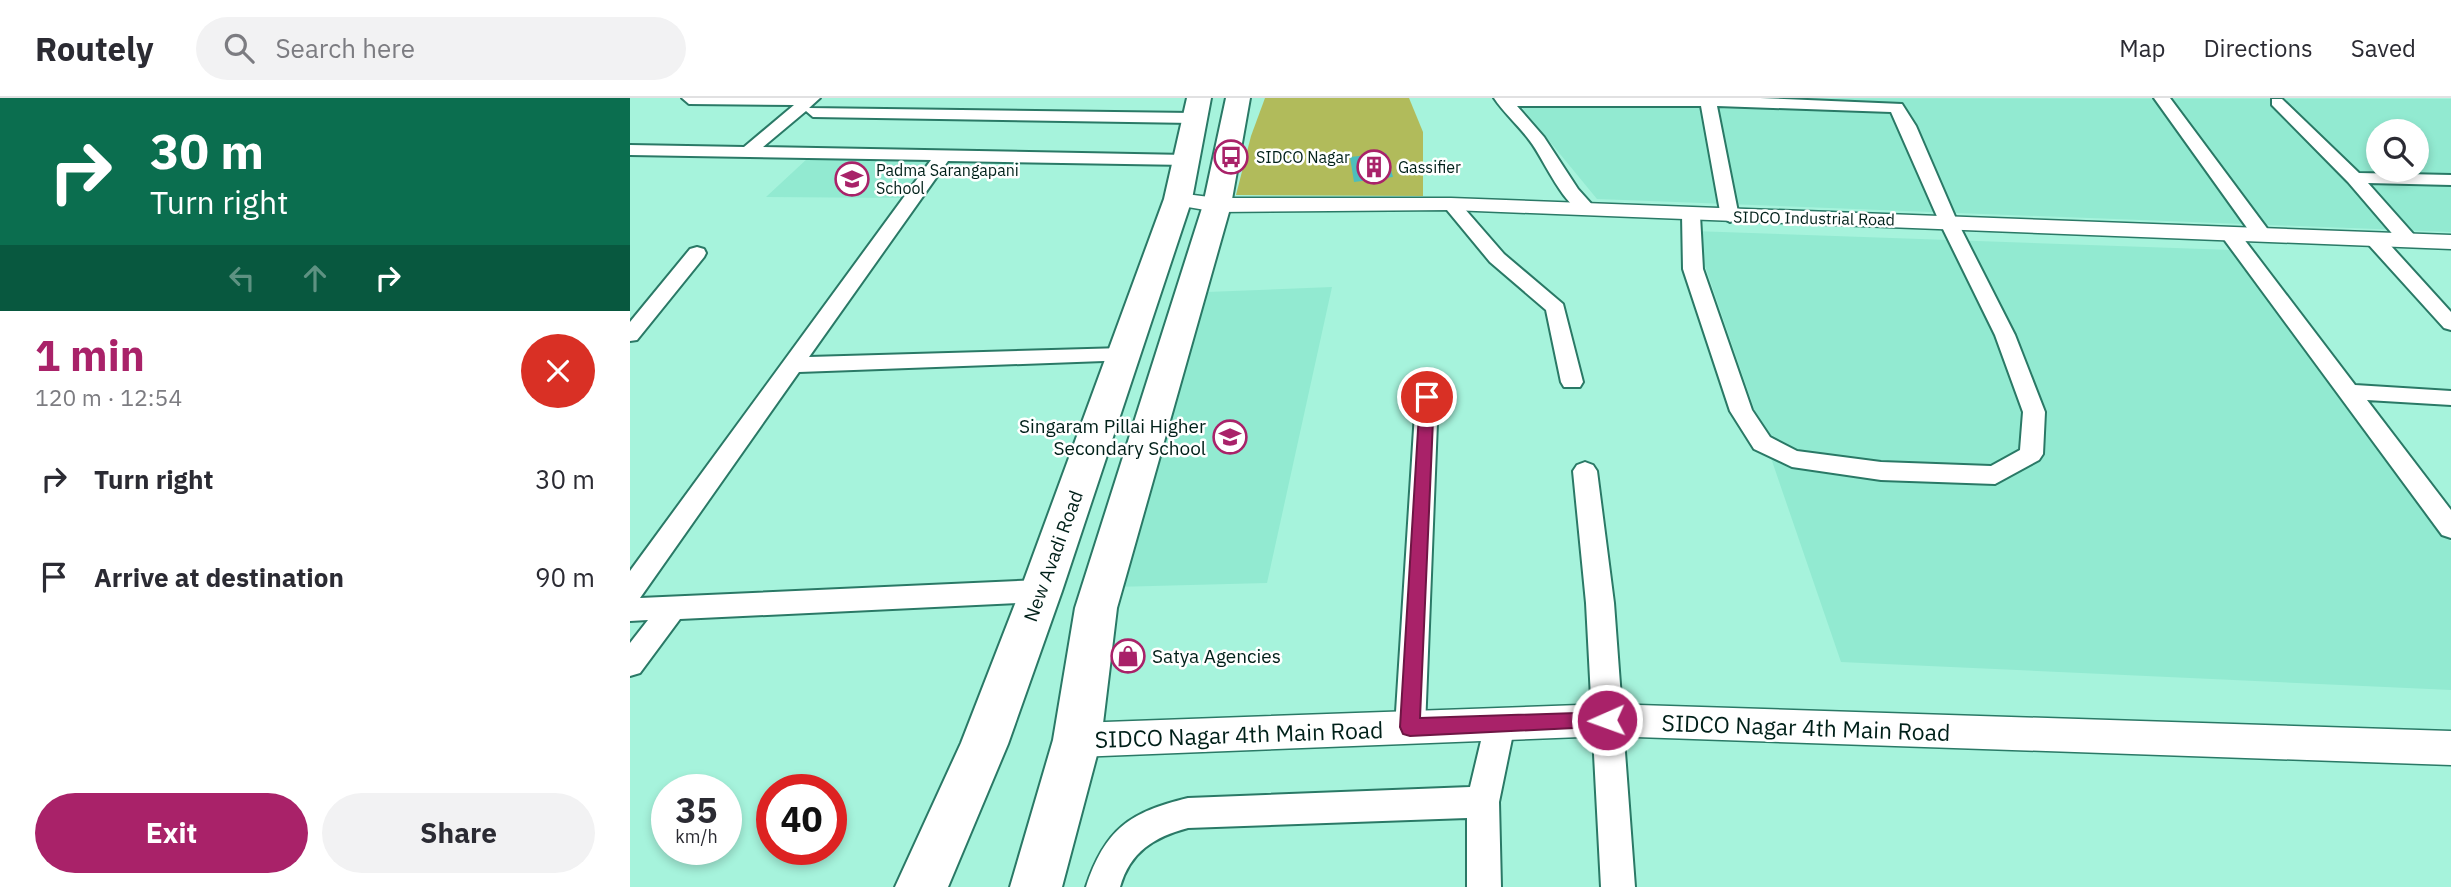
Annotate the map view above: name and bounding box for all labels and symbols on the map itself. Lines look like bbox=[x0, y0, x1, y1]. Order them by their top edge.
bus stop icon: SIDCO Nagar bbox=[1212, 138, 1250, 176]
place label: SIDCO Nagar bbox=[1256, 147, 1350, 167]
building icon: Gassifier bbox=[1355, 148, 1393, 186]
place label: Gassifier bbox=[1398, 157, 1461, 177]
school or university icon: Padma Sarangapani School bbox=[833, 160, 871, 198]
place label: Padma Sarangapani School bbox=[876, 160, 1019, 198]
street label: SIDCO Industrial Road bbox=[1733, 207, 1895, 229]
pin bbox=[1397, 367, 1457, 427]
place label: Singaram Pillai Higher Secondary School bbox=[1019, 414, 1206, 460]
school or university icon: Singaram Pillai Higher Secondary School bbox=[1211, 418, 1249, 456]
street label: New Avadi Road bbox=[1018, 487, 1088, 625]
shop icon: Satya Agencies bbox=[1109, 637, 1147, 675]
place label: Satya Agencies bbox=[1152, 644, 1281, 668]
position arrow bbox=[1570, 683, 1644, 757]
street label: SIDCO Nagar 4th Main Road bbox=[1661, 707, 1951, 747]
street label: SIDCO Nagar 4th Main Road bbox=[1094, 714, 1384, 754]
speed limit sign: 40 bbox=[756, 774, 847, 865]

